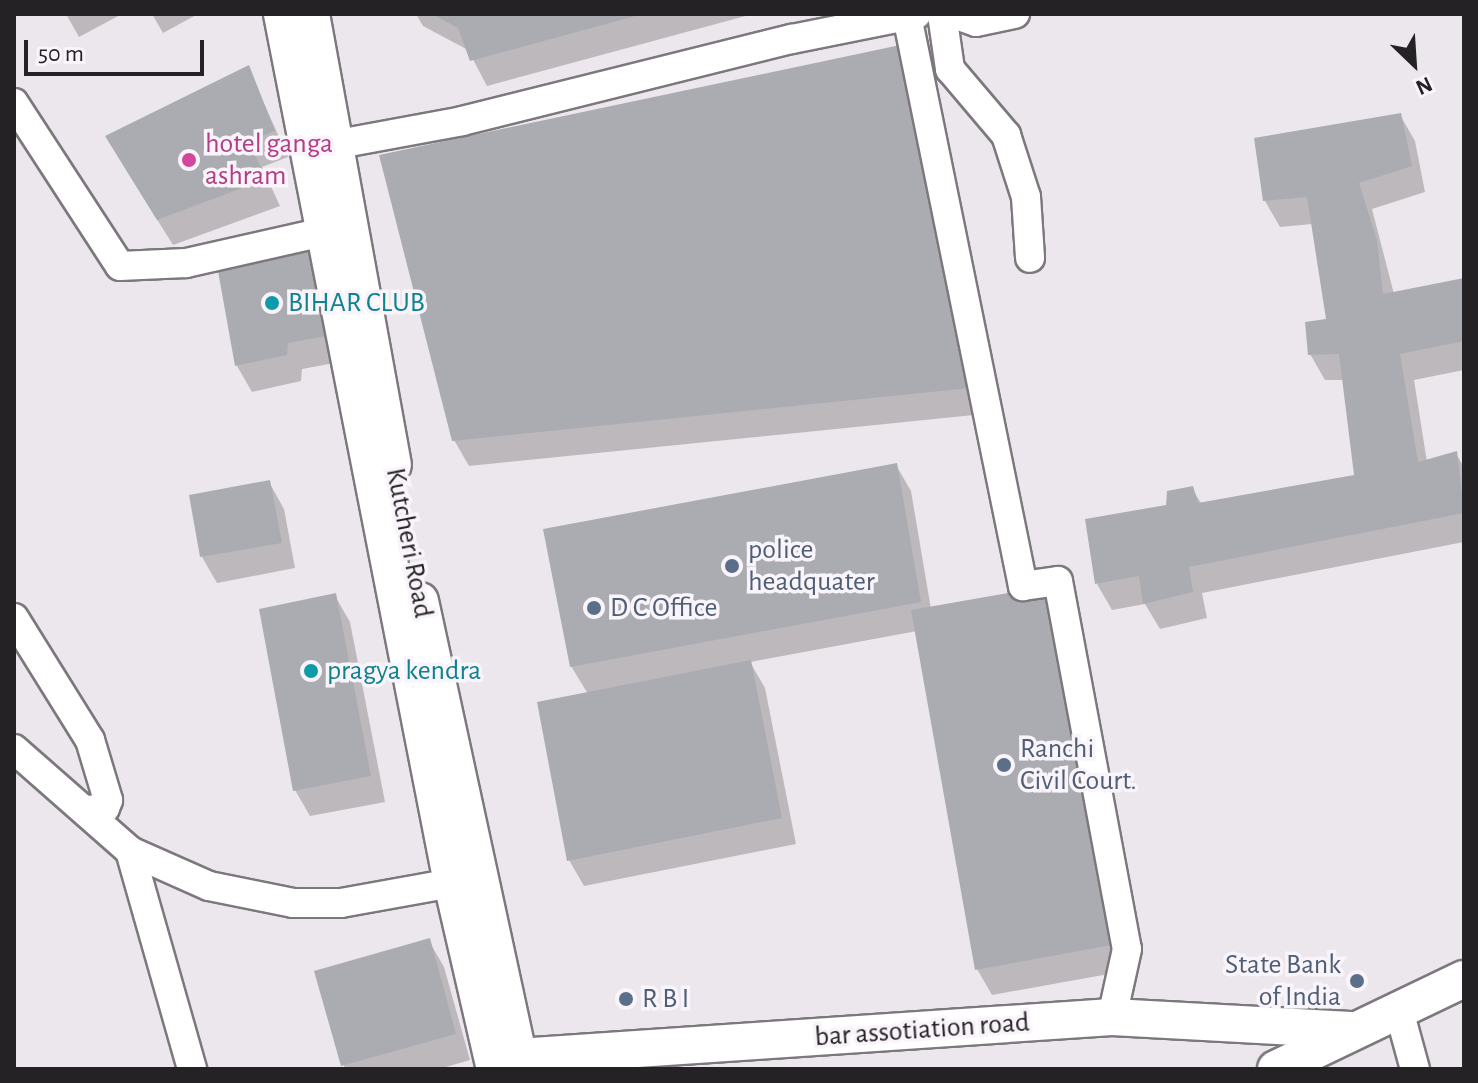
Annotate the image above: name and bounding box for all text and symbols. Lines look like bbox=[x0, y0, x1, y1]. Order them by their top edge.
scale bar bbox=[28, 24, 208, 74]
north arrow bbox=[1374, 24, 1454, 104]
text: 50 m bbox=[38, 42, 84, 66]
text: N bbox=[1413, 73, 1436, 99]
place label: hotel ganga ashram bbox=[205, 127, 333, 193]
marker: hotel ganga ashram bbox=[180, 151, 198, 169]
place label: BIHAR CLUB bbox=[288, 286, 425, 320]
marker: BIHAR CLUB bbox=[263, 294, 281, 312]
street label: Kutcheri Road bbox=[378, 465, 440, 621]
place label: police headquater bbox=[748, 533, 875, 599]
marker: police headquater bbox=[723, 557, 741, 575]
place label: D C Office bbox=[610, 591, 717, 625]
marker: D C Office bbox=[585, 599, 603, 617]
place label: pragya kendra bbox=[327, 654, 481, 688]
marker: pragya kendra bbox=[302, 662, 320, 680]
place label: Ranchi Civil Court. bbox=[1020, 732, 1137, 798]
marker: Ranchi Civil Court. bbox=[995, 756, 1013, 774]
place label: State Bank of India bbox=[1225, 948, 1341, 1014]
marker: State Bank of India bbox=[1348, 972, 1366, 990]
place label: R B I bbox=[642, 982, 689, 1016]
marker: R B I bbox=[617, 990, 635, 1008]
street label: bar assotiation road bbox=[814, 1006, 1030, 1054]

